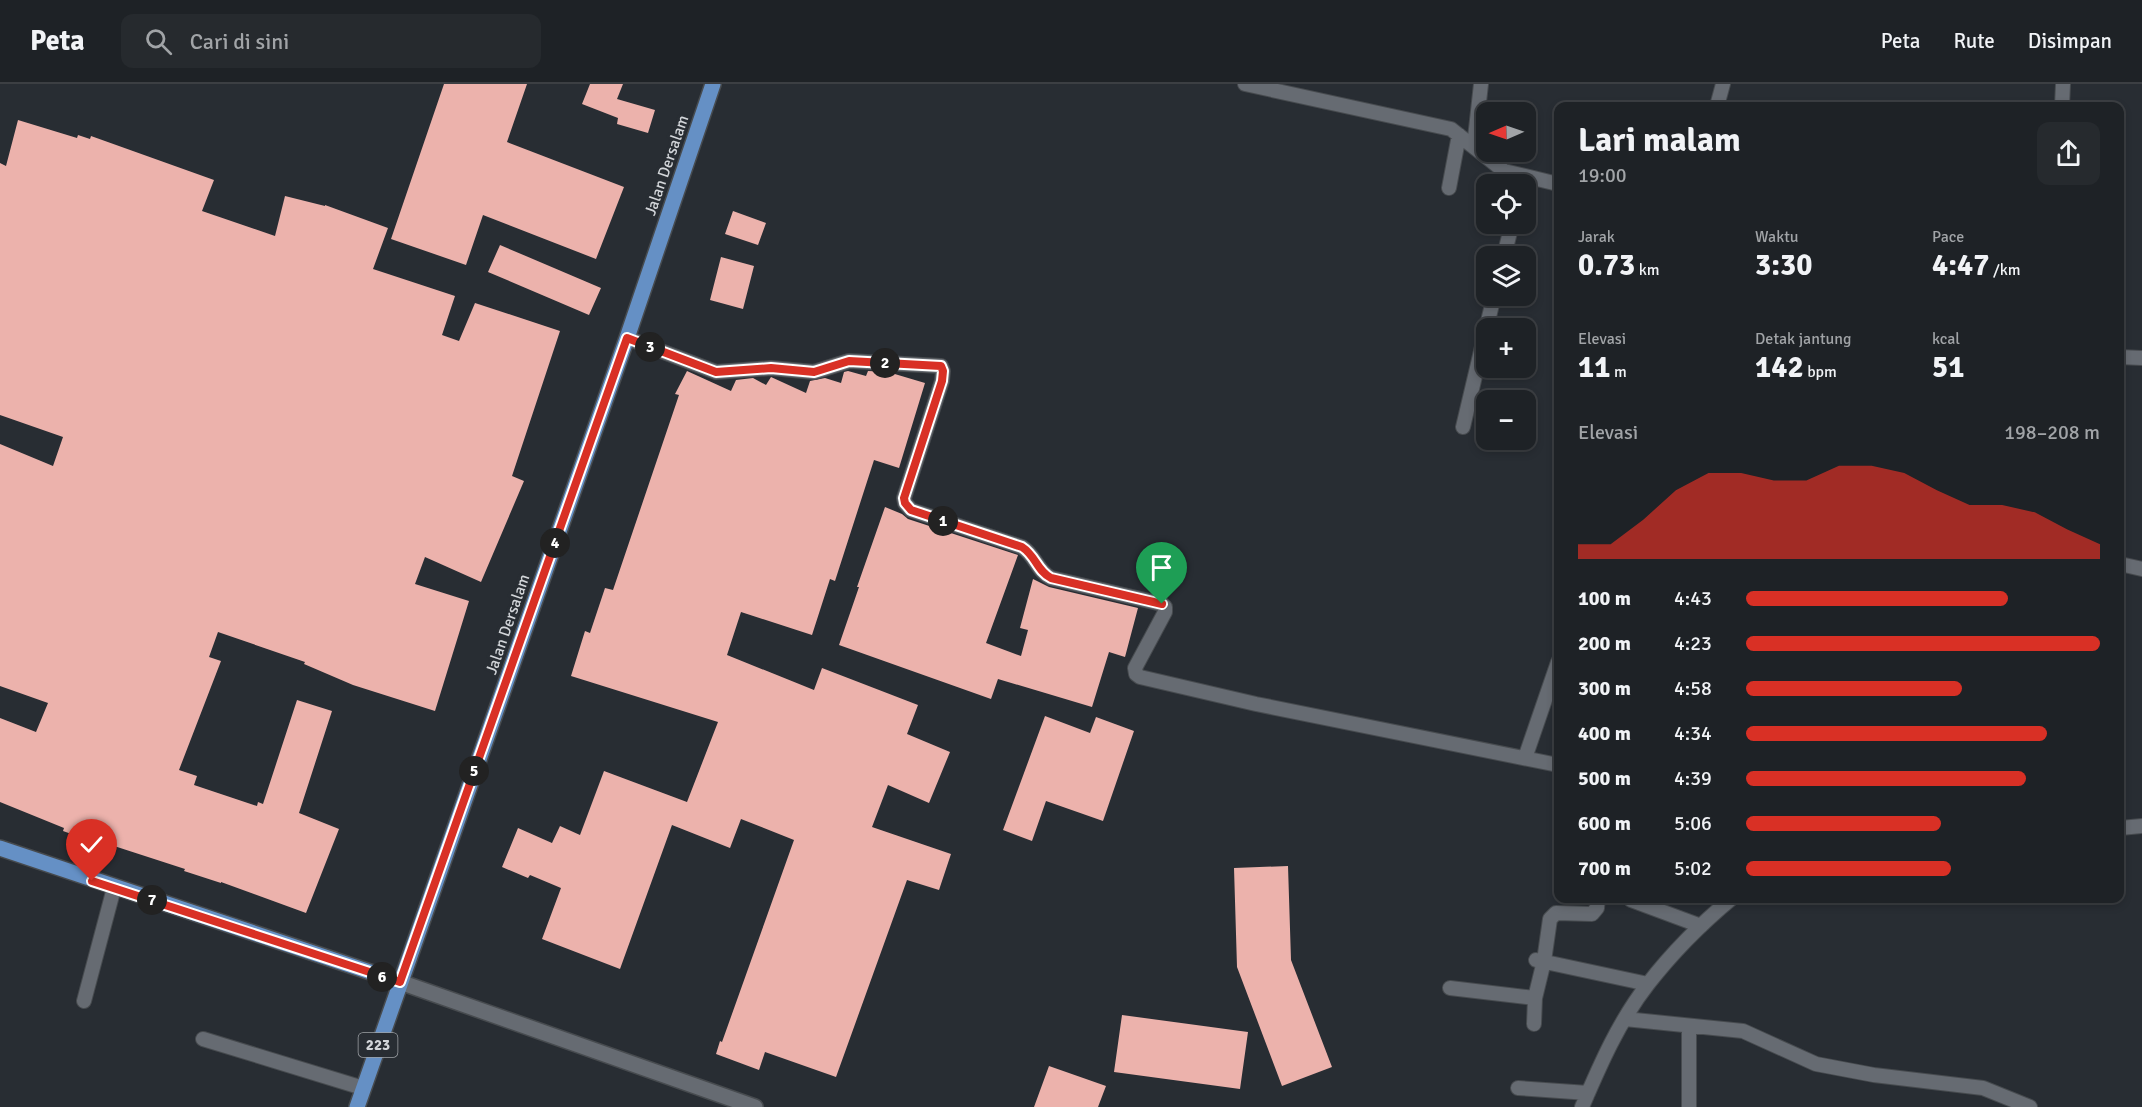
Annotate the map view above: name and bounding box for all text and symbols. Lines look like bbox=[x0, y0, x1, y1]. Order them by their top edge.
search box bbox=[121, 14, 541, 68]
text: Peta bbox=[30, 24, 85, 58]
icon: search bbox=[142, 25, 175, 58]
text: Cari di sini bbox=[190, 28, 289, 55]
text: Peta bbox=[1881, 28, 1921, 54]
text: Rute bbox=[1954, 28, 1995, 54]
text: Disimpan bbox=[2028, 28, 2112, 54]
north arrow bbox=[1476, 102, 1536, 162]
map controls bbox=[1476, 102, 1536, 450]
street label: Jalan Dersalam bbox=[640, 112, 693, 218]
text: Lari malam bbox=[1578, 120, 1741, 161]
button: share bbox=[2037, 122, 2100, 185]
text: 19:00 bbox=[1578, 163, 1627, 188]
button: locate bbox=[1476, 174, 1536, 234]
text: Jarak bbox=[1578, 227, 1615, 247]
text: Waktu bbox=[1755, 227, 1799, 247]
text: Pace bbox=[1932, 227, 1964, 247]
button: layers bbox=[1476, 246, 1536, 306]
text: 0.73 bbox=[1578, 247, 1635, 284]
text: 3:30 bbox=[1755, 247, 1812, 284]
text: 4:47 bbox=[1932, 247, 1989, 284]
text: km bbox=[1635, 260, 1660, 280]
text: /km bbox=[1989, 260, 2021, 280]
button: + bbox=[1476, 318, 1536, 378]
text: Elevasi bbox=[1578, 329, 1626, 349]
text: Detak jantung bbox=[1755, 329, 1851, 349]
text: kcal bbox=[1932, 329, 1960, 349]
pin: 3 bbox=[635, 332, 665, 362]
text: 3 bbox=[646, 337, 654, 357]
pin: 2 bbox=[870, 348, 900, 378]
text: 11 bbox=[1578, 349, 1610, 386]
text: 142 bbox=[1755, 349, 1804, 386]
text: 51 bbox=[1932, 349, 1964, 386]
text: 2 bbox=[881, 353, 889, 373]
text: m bbox=[1610, 362, 1627, 382]
text: bpm bbox=[1804, 362, 1837, 382]
button: − bbox=[1476, 390, 1536, 450]
text: Elevasi bbox=[1578, 420, 1638, 445]
text: 198–208 m bbox=[2004, 420, 2100, 445]
pin: 1 bbox=[928, 506, 958, 536]
text: 1 bbox=[939, 511, 947, 531]
pin: 4 bbox=[540, 528, 570, 558]
text: 4 bbox=[551, 533, 559, 553]
pin bbox=[1136, 542, 1187, 604]
icon: arrive bbox=[1145, 551, 1178, 584]
street label: Jalan Dersalam bbox=[481, 571, 534, 677]
text: 100 m bbox=[1578, 586, 1631, 611]
text: 4:43 bbox=[1674, 586, 1712, 611]
text: 200 m bbox=[1578, 631, 1631, 656]
text: 4:23 bbox=[1674, 631, 1712, 656]
text: 300 m bbox=[1578, 676, 1631, 701]
text: 4:58 bbox=[1674, 676, 1712, 701]
text: 400 m bbox=[1578, 721, 1631, 746]
text: 4:34 bbox=[1674, 721, 1712, 746]
pin: 5 bbox=[459, 756, 489, 786]
text: 5 bbox=[470, 761, 478, 781]
text: 500 m bbox=[1578, 766, 1631, 791]
text: 4:39 bbox=[1674, 766, 1712, 791]
text: 600 m bbox=[1578, 811, 1631, 836]
text: 5:06 bbox=[1674, 811, 1712, 836]
pin bbox=[66, 819, 117, 881]
icon: check bbox=[75, 828, 108, 861]
text: 700 m bbox=[1578, 856, 1631, 881]
text: 5:02 bbox=[1674, 856, 1712, 881]
pin: 7 bbox=[137, 885, 167, 915]
text: 7 bbox=[148, 890, 156, 910]
pin: 6 bbox=[367, 962, 397, 992]
text: 6 bbox=[378, 967, 386, 987]
road number: 223 bbox=[358, 1033, 398, 1057]

